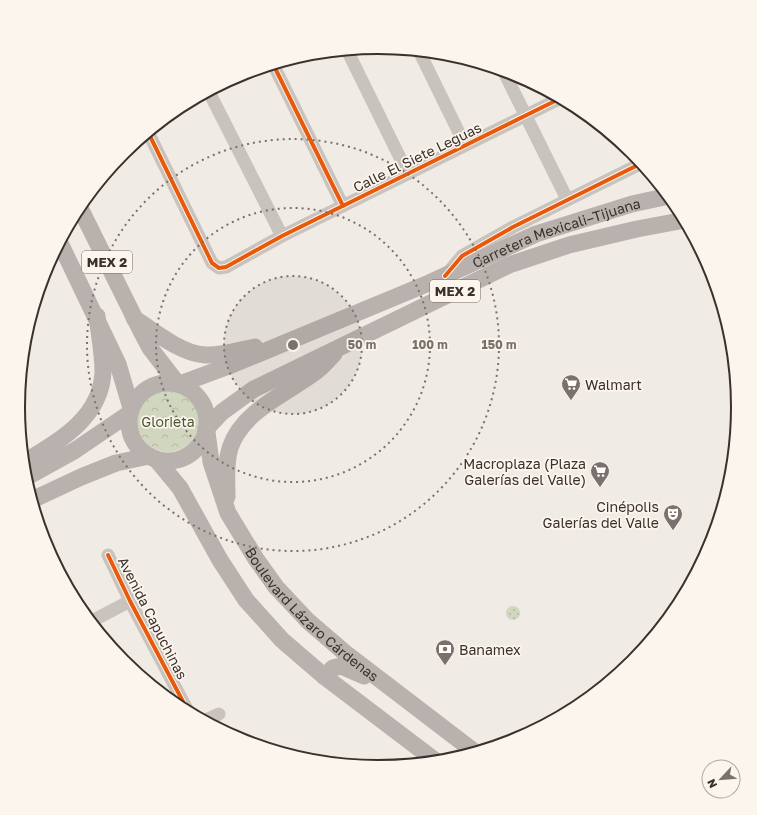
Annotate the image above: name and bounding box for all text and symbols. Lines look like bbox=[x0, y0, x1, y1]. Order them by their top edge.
street label: Calle El Siete Leguas bbox=[350, 118, 484, 196]
street label: Carretera Mexicali–Tijuana bbox=[469, 194, 642, 271]
road number: MEX 2 bbox=[82, 251, 132, 273]
road number: MEX 2 bbox=[430, 280, 480, 302]
text: 50 m bbox=[348, 337, 376, 352]
text: 100 m bbox=[412, 337, 448, 352]
text: 150 m bbox=[482, 337, 516, 352]
centre of rings bbox=[286, 338, 300, 352]
supermarket icon: Walmart bbox=[560, 373, 582, 401]
place label: Walmart bbox=[585, 376, 642, 393]
park label: Glorieta bbox=[141, 413, 195, 430]
place label: Macroplaza (Plaza Galerías del Valle) bbox=[463, 455, 586, 488]
supermarket icon: Macroplaza (Plaza Galerías del Valle) bbox=[589, 460, 611, 488]
place label: Cinépolis Galerías del Valle bbox=[543, 498, 659, 531]
theatre icon: Cinépolis Galerías del Valle bbox=[662, 503, 684, 531]
street label: Boulevard Lázaro Cárdenas bbox=[242, 544, 383, 684]
street label: Avenida Capuchinas bbox=[115, 554, 191, 682]
bank icon: Banamex bbox=[434, 638, 456, 666]
place label: Banamex bbox=[459, 641, 521, 658]
north arrow bbox=[701, 759, 741, 799]
text: N bbox=[704, 777, 719, 790]

